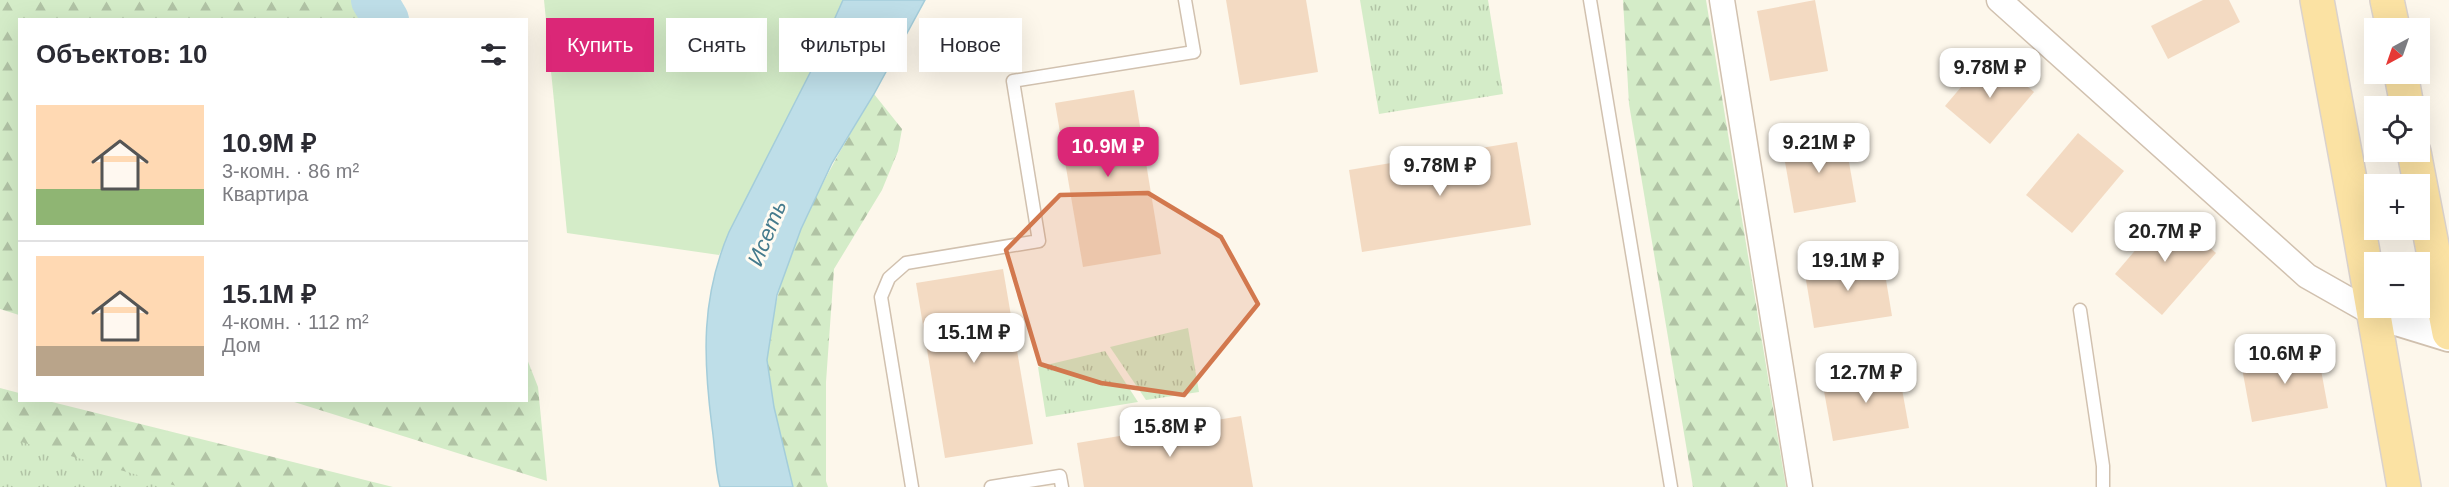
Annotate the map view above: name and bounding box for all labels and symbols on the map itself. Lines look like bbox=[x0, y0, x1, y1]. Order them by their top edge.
north arrow bbox=[2364, 18, 2430, 84]
pin: 9.78M ₽ bbox=[1935, 48, 2045, 99]
pin: 9.21M ₽ bbox=[1764, 123, 1874, 174]
pin: 10.9M ₽ bbox=[1053, 127, 1163, 178]
pin: 9.78M ₽ bbox=[1385, 146, 1495, 197]
water label: Исеть bbox=[743, 197, 791, 269]
pin: 20.7M ₽ bbox=[2110, 212, 2220, 263]
pin: 19.1M ₽ bbox=[1793, 241, 1903, 292]
pin: 15.1M ₽ bbox=[919, 313, 1029, 364]
pin: 10.6M ₽ bbox=[2230, 334, 2340, 385]
pin: 12.7M ₽ bbox=[1811, 353, 1921, 404]
pin: 15.8M ₽ bbox=[1115, 407, 1225, 458]

